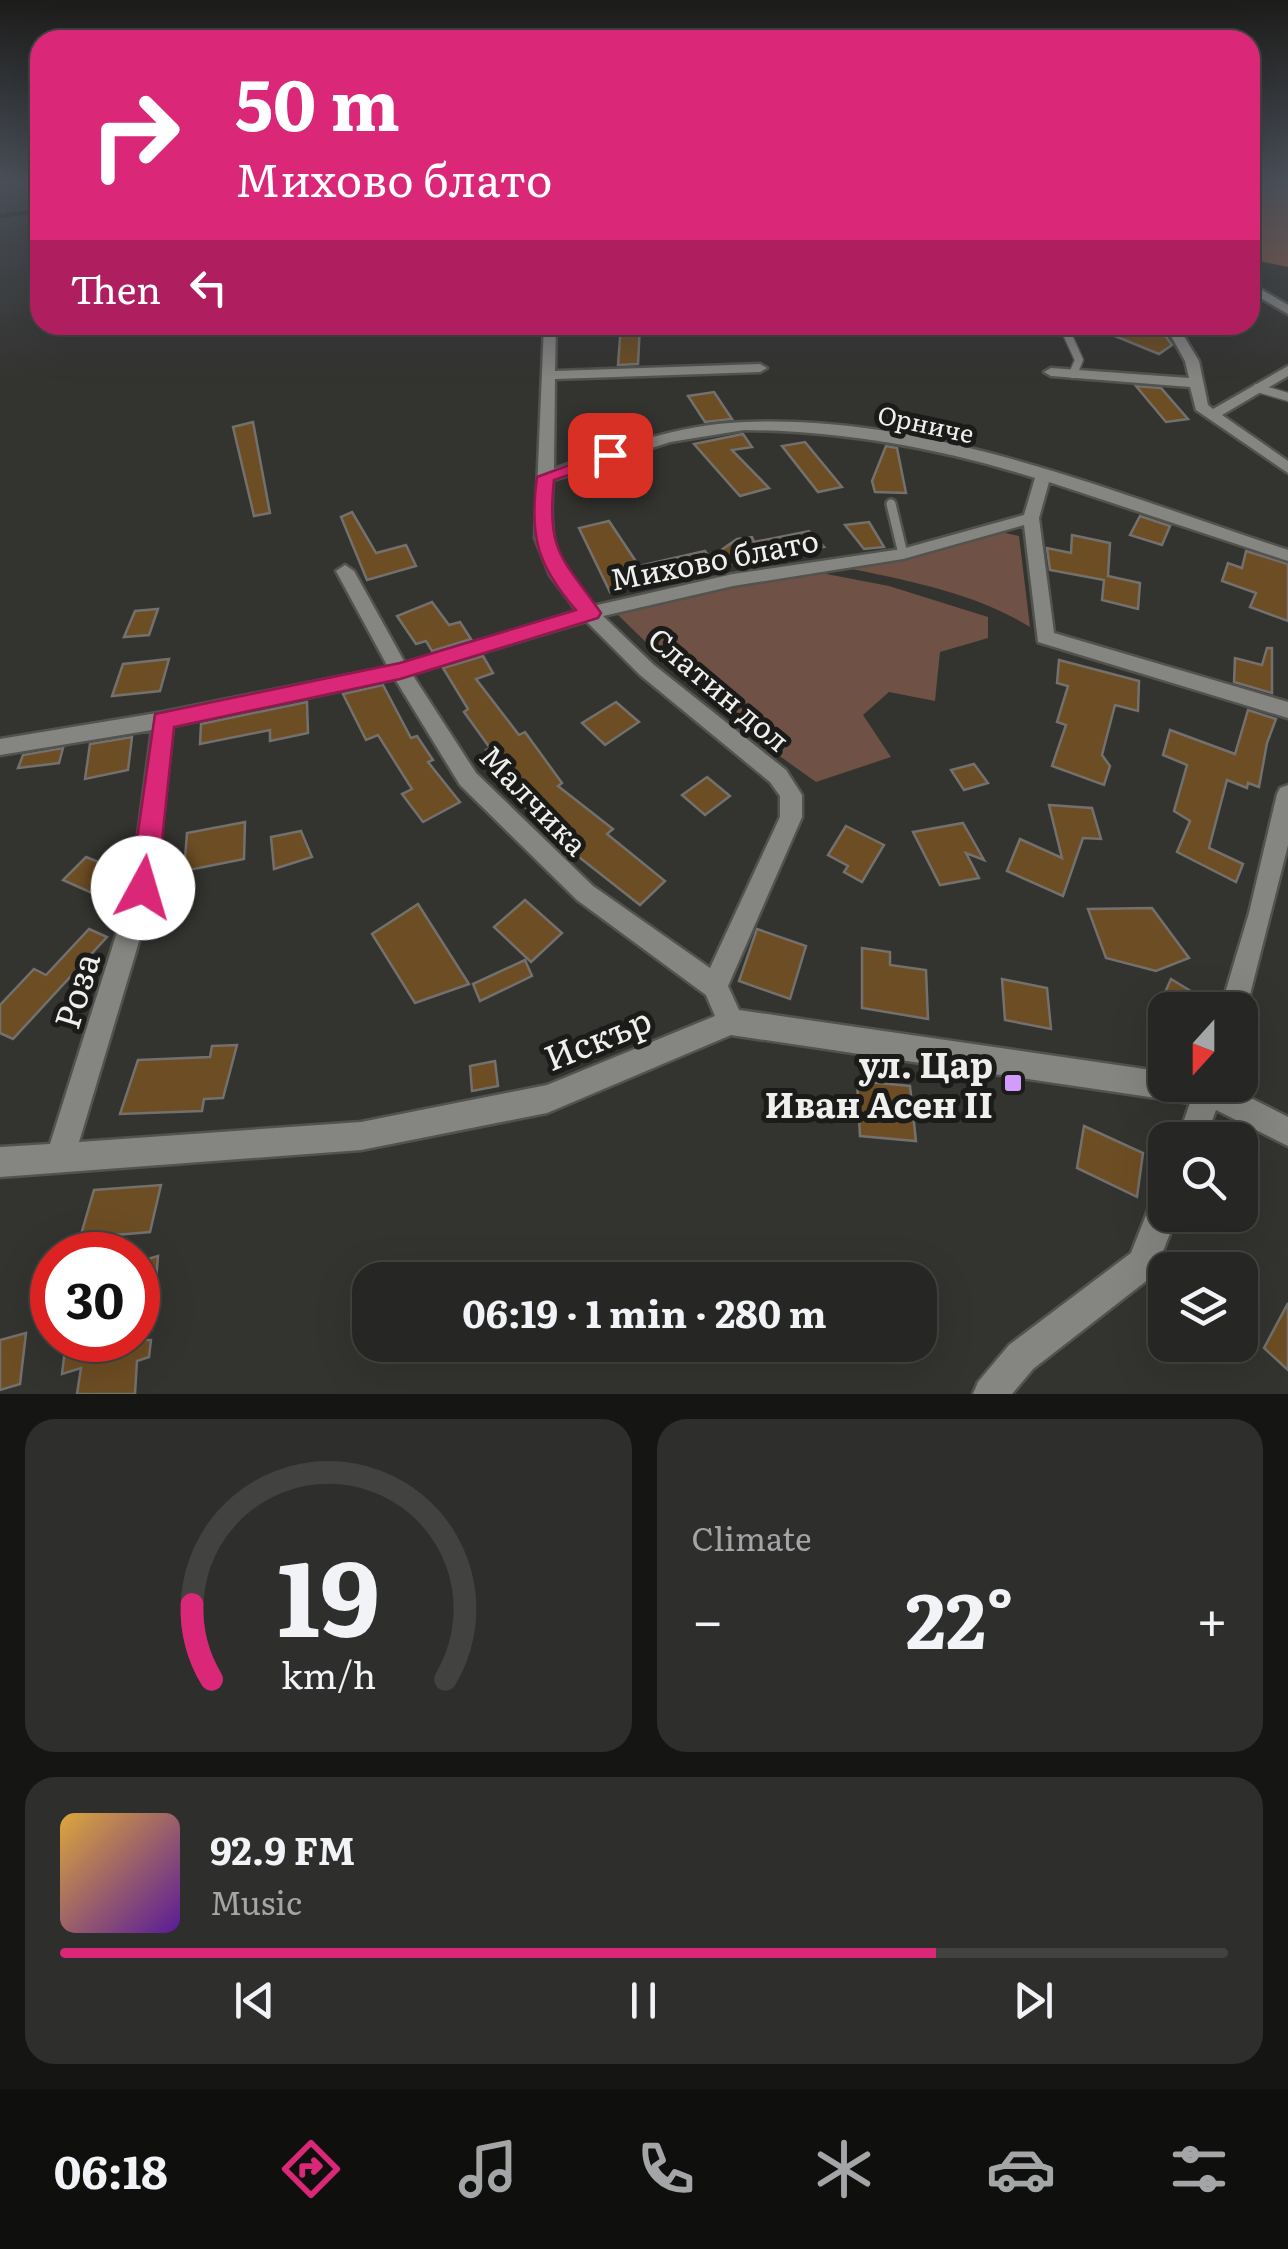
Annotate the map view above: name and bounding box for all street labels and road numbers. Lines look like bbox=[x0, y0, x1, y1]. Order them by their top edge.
street label: Орниче bbox=[875, 395, 977, 451]
street label: Михово блато bbox=[606, 516, 822, 600]
street label: Слатин дол bbox=[640, 616, 800, 760]
street label: Малчика bbox=[471, 734, 599, 865]
street label: Роза bbox=[39, 945, 111, 1034]
street label: Искър bbox=[536, 992, 658, 1082]

